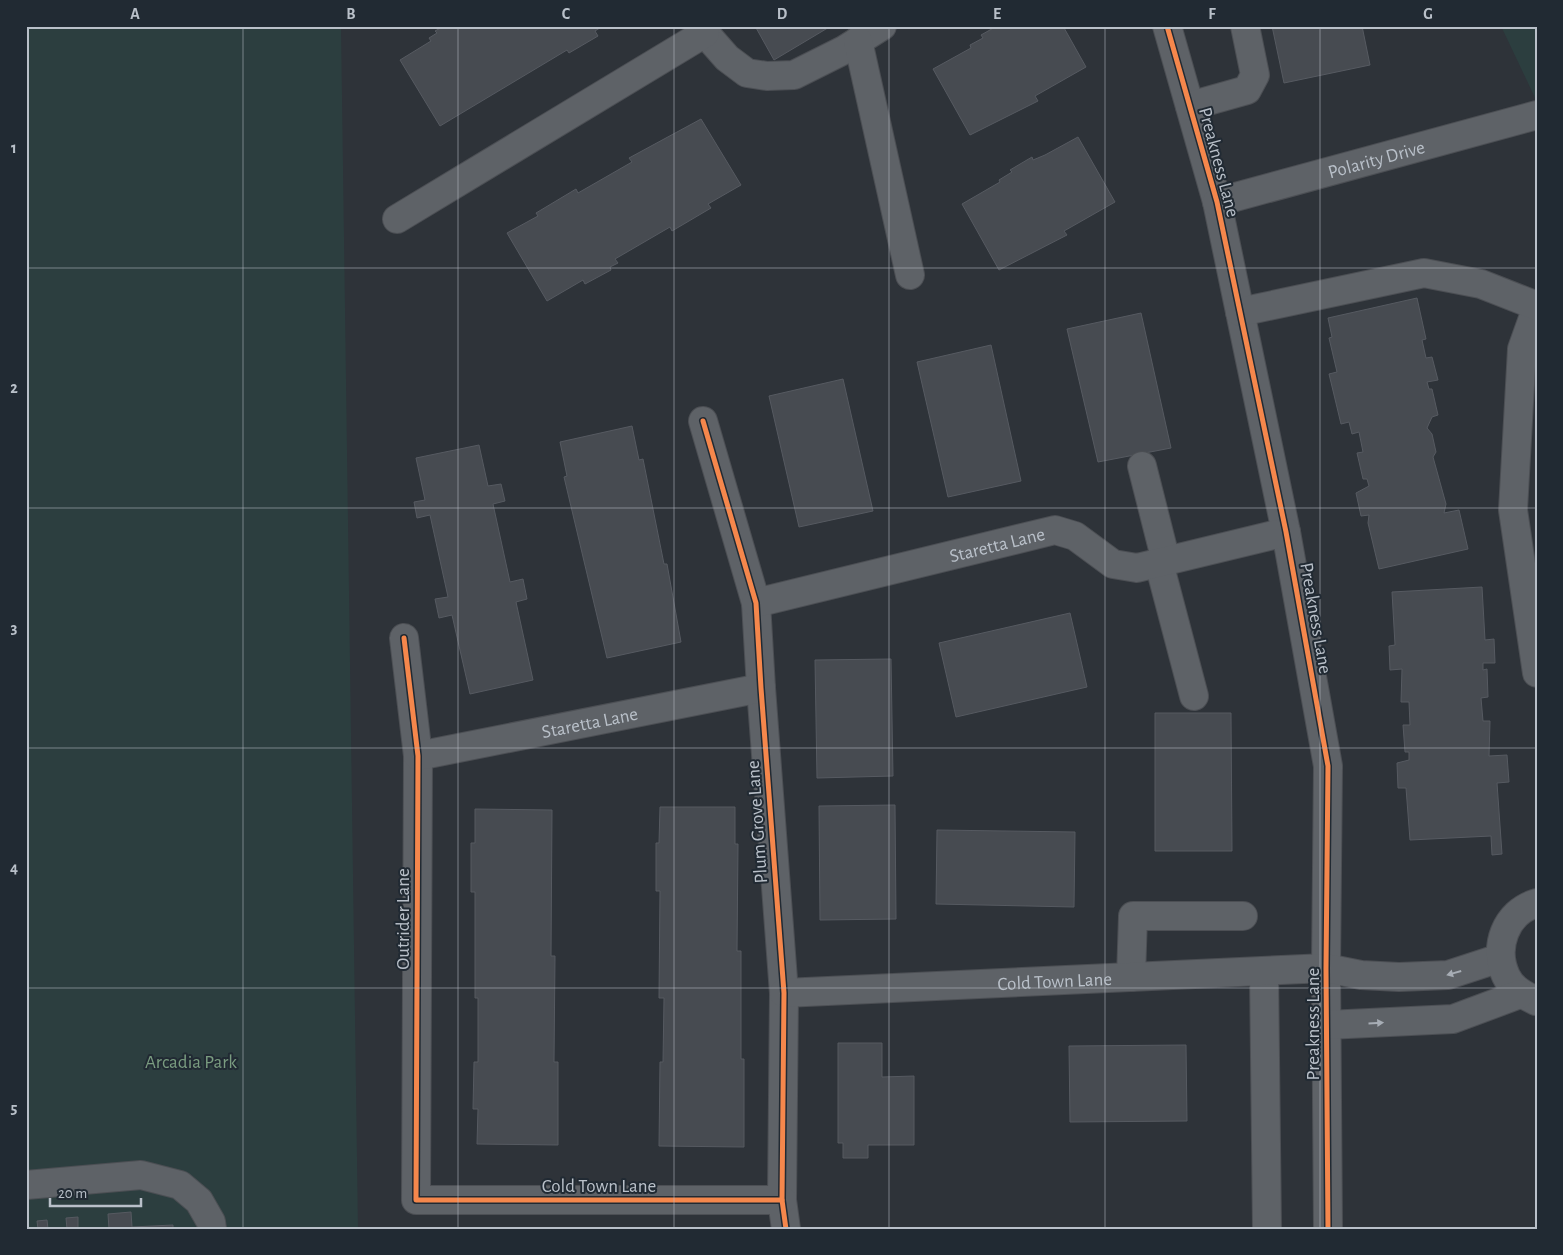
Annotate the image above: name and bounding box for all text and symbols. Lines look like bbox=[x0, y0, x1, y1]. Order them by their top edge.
text: A bbox=[130, 6, 140, 22]
text: B bbox=[346, 6, 356, 22]
text: C bbox=[562, 6, 571, 22]
text: D bbox=[777, 6, 788, 22]
text: E bbox=[993, 6, 1001, 22]
text: F bbox=[1208, 6, 1216, 22]
text: G bbox=[1423, 6, 1433, 22]
street label: Preakness Lane bbox=[1195, 105, 1242, 219]
street label: Polarity Drive bbox=[1326, 138, 1427, 182]
text: 1 bbox=[11, 140, 17, 156]
text: 2 bbox=[10, 380, 18, 396]
street label: Staretta Lane bbox=[948, 525, 1047, 566]
street label: Preakness Lane bbox=[1296, 561, 1335, 675]
text: 3 bbox=[11, 620, 18, 636]
street label: Staretta Lane bbox=[540, 705, 640, 742]
street label: Plum Grove Lane bbox=[744, 760, 771, 884]
text: 4 bbox=[10, 860, 18, 876]
street label: Outrider Lane bbox=[394, 868, 413, 970]
street label: Preakness Lane bbox=[1304, 968, 1323, 1080]
one-way arrow bbox=[1446, 969, 1461, 977]
street label: Cold Town Lane bbox=[997, 970, 1112, 994]
one-way arrow bbox=[1368, 1019, 1384, 1027]
park label: Arcadia Park bbox=[145, 1053, 237, 1072]
text: 5 bbox=[11, 1100, 18, 1116]
scale bar bbox=[50, 1175, 141, 1207]
street label: Cold Town Lane bbox=[542, 1177, 656, 1196]
text: 20 m bbox=[58, 1186, 87, 1201]

